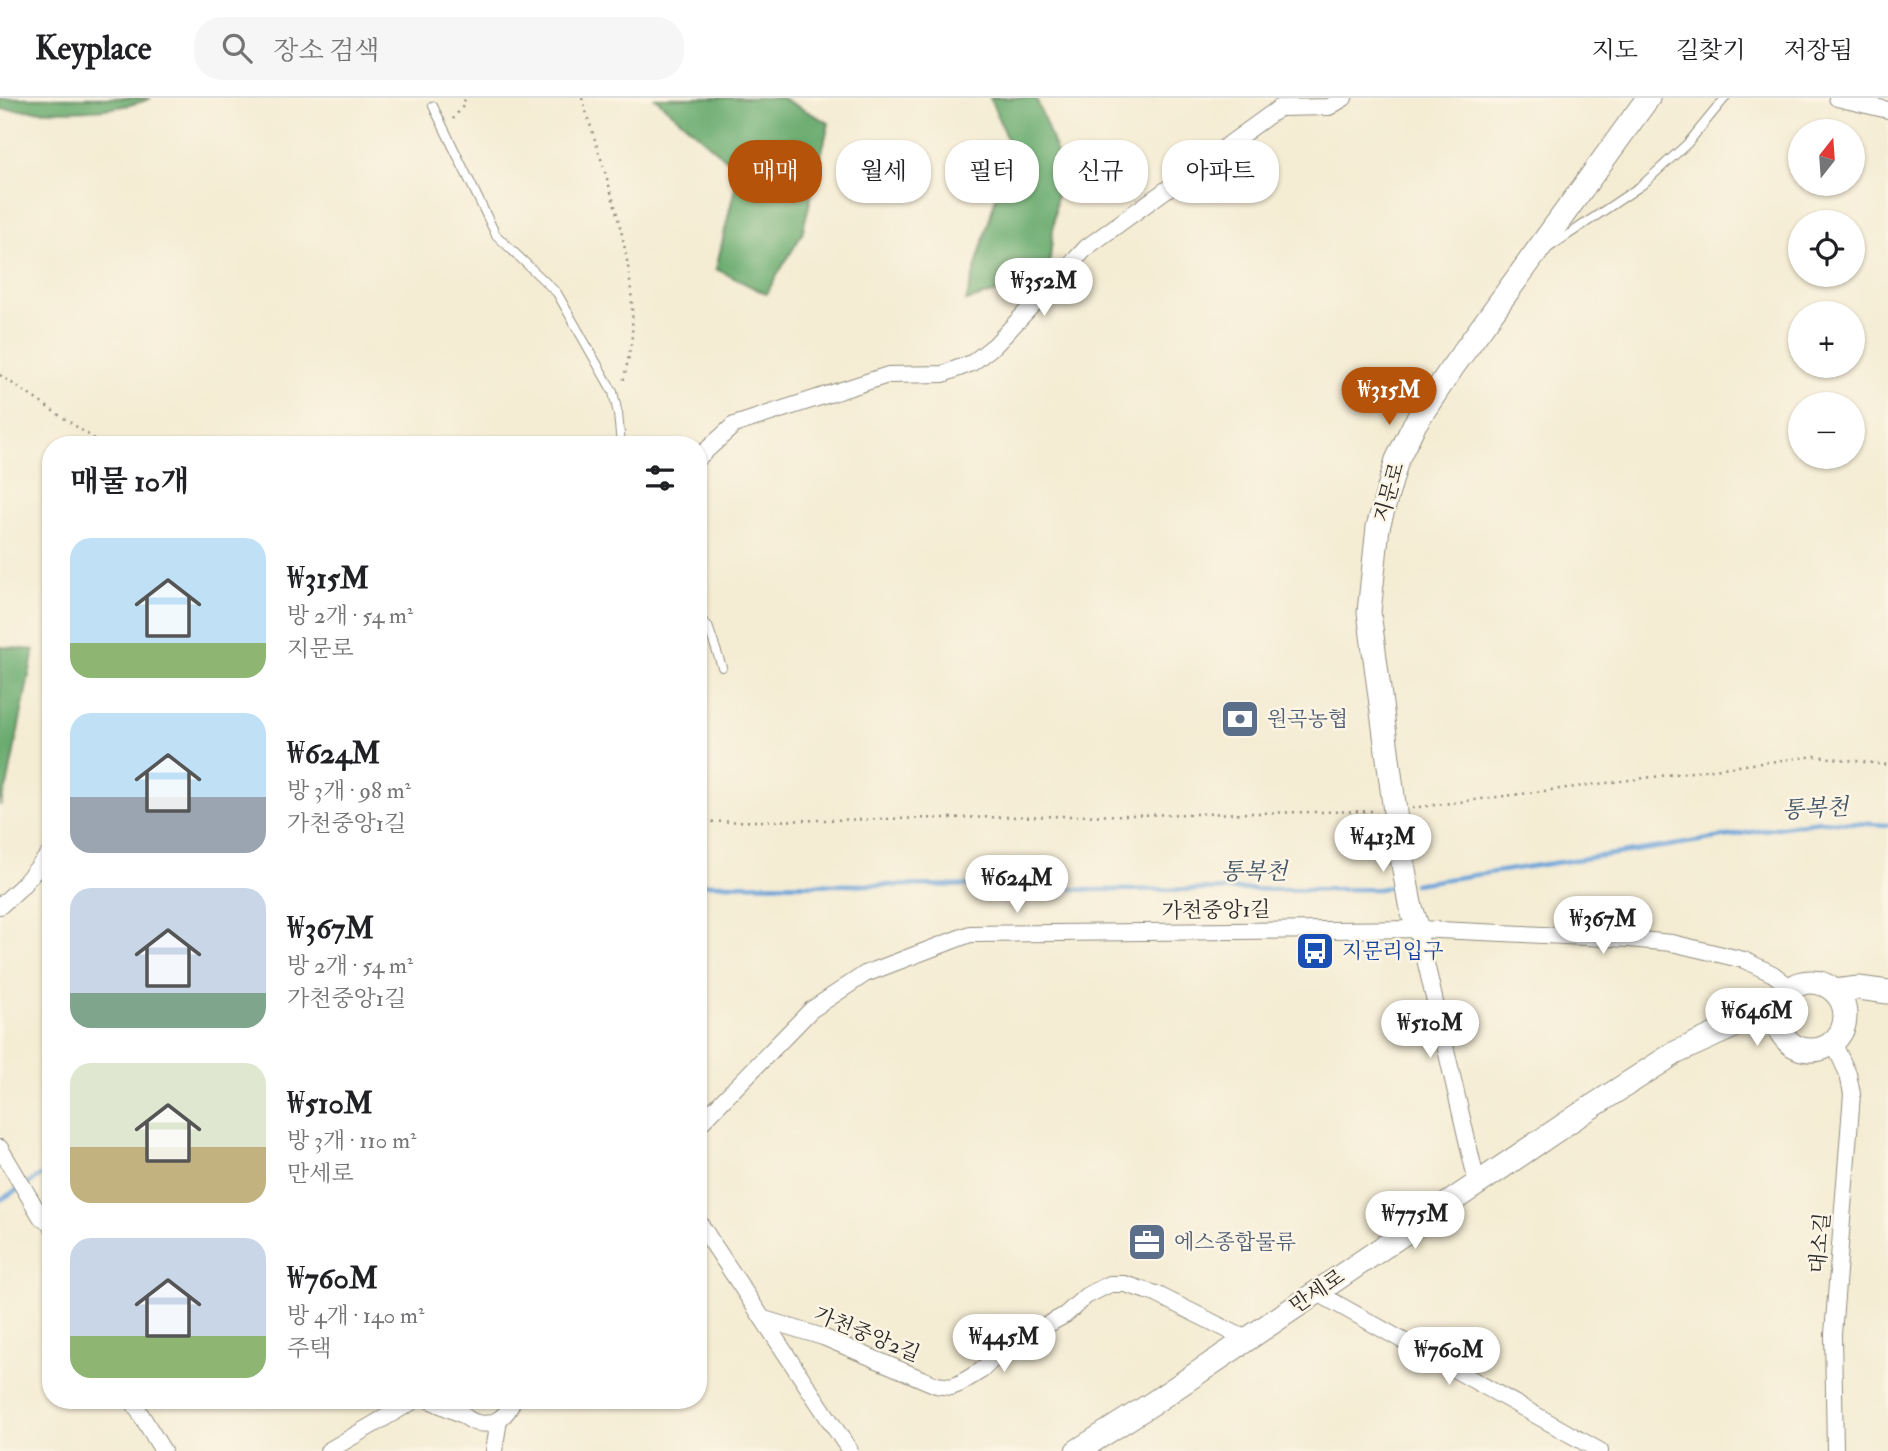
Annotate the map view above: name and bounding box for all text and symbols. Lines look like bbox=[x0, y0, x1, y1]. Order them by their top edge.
search box bbox=[194, 17, 684, 80]
text: Keyplace bbox=[35, 28, 152, 69]
icon: search bbox=[218, 29, 256, 67]
text: 장소 검색 bbox=[274, 35, 379, 67]
text: 지도 bbox=[1592, 35, 1638, 66]
text: 길찾기 bbox=[1676, 35, 1745, 66]
text: 저장됨 bbox=[1783, 35, 1853, 66]
north arrow bbox=[1788, 119, 1866, 196]
map controls bbox=[1788, 119, 1865, 469]
chip: 매매 bbox=[728, 140, 822, 203]
chip: 월세 bbox=[836, 140, 931, 203]
chip: 필터 bbox=[945, 140, 1039, 203]
chip: 신규 bbox=[1053, 140, 1148, 203]
chip: 아파트 bbox=[1162, 140, 1279, 203]
button: locate bbox=[1788, 210, 1865, 287]
pin: ₩352M bbox=[995, 258, 1093, 318]
text: ₩352M bbox=[1011, 266, 1077, 295]
button: + bbox=[1788, 301, 1865, 378]
pin: ₩315M bbox=[1340, 368, 1438, 427]
text: ₩315M bbox=[1358, 375, 1420, 404]
button: − bbox=[1788, 392, 1865, 469]
icon: filters bbox=[641, 459, 679, 497]
street label: 지문로 bbox=[1368, 459, 1411, 525]
text: 매물 10개 bbox=[70, 463, 189, 500]
text: ₩315M bbox=[287, 560, 369, 597]
icon: home bbox=[126, 566, 210, 650]
text: 방 2개 · 54 m² bbox=[287, 601, 413, 630]
text: 지문로 bbox=[287, 634, 354, 663]
bank icon: 원곡농협 bbox=[1219, 698, 1261, 740]
place label: 원곡농협 bbox=[1267, 706, 1348, 733]
text: ₩624M bbox=[287, 735, 380, 772]
icon: home bbox=[126, 741, 210, 825]
text: 방 3개 · 98 m² bbox=[287, 776, 411, 805]
water label: 통복천 bbox=[1781, 792, 1851, 825]
text: 가천중앙1길 bbox=[287, 809, 406, 838]
pin: ₩413M bbox=[1334, 814, 1432, 874]
text: ₩413M bbox=[1350, 822, 1416, 851]
pin: ₩624M bbox=[968, 856, 1066, 915]
water label: 통복천 bbox=[1221, 857, 1289, 886]
text: ₩624M bbox=[981, 863, 1053, 892]
street label: 가천중앙1길 bbox=[1161, 896, 1271, 925]
pin: ₩367M bbox=[1554, 896, 1652, 956]
text: ₩367M bbox=[1570, 904, 1636, 933]
text: ₩367M bbox=[287, 910, 374, 947]
icon: home bbox=[126, 916, 210, 1000]
bus stop icon: 지문리입구 bbox=[1294, 930, 1336, 972]
place label: 지문리입구 bbox=[1342, 938, 1443, 965]
text: 방 2개 · 54 m² bbox=[287, 951, 413, 980]
text: 가천중앙1길 bbox=[287, 984, 406, 1013]
pin: ₩646M bbox=[1708, 988, 1806, 1048]
text: ₩646M bbox=[1721, 996, 1793, 1025]
pin: ₩510M bbox=[1381, 1000, 1479, 1060]
text: ₩510M bbox=[1397, 1008, 1463, 1037]
text: ₩510M bbox=[287, 1085, 373, 1122]
icon: home bbox=[126, 1091, 210, 1175]
text: 방 3개 · 110 m² bbox=[287, 1126, 417, 1155]
text: 만세로 bbox=[287, 1159, 354, 1188]
pin: ₩775M bbox=[1366, 1192, 1464, 1251]
text: ₩775M bbox=[1381, 1199, 1449, 1228]
street label: 대소길 bbox=[1804, 1212, 1837, 1275]
office icon: 에스종합물류 bbox=[1126, 1221, 1168, 1263]
place label: 에스종합물류 bbox=[1174, 1229, 1296, 1256]
text: ₩760M bbox=[287, 1260, 378, 1297]
street label: 만세로 bbox=[1285, 1263, 1350, 1320]
icon: home bbox=[126, 1266, 210, 1350]
text: 방 4개 · 140 m² bbox=[287, 1301, 424, 1330]
street label: 가천중앙2길 bbox=[810, 1301, 924, 1368]
pin: ₩445M bbox=[955, 1314, 1053, 1374]
text: ₩445M bbox=[969, 1322, 1039, 1351]
pin: ₩760M bbox=[1400, 1328, 1498, 1387]
text: 주택 bbox=[287, 1334, 331, 1363]
text: ₩760M bbox=[1414, 1335, 1484, 1364]

